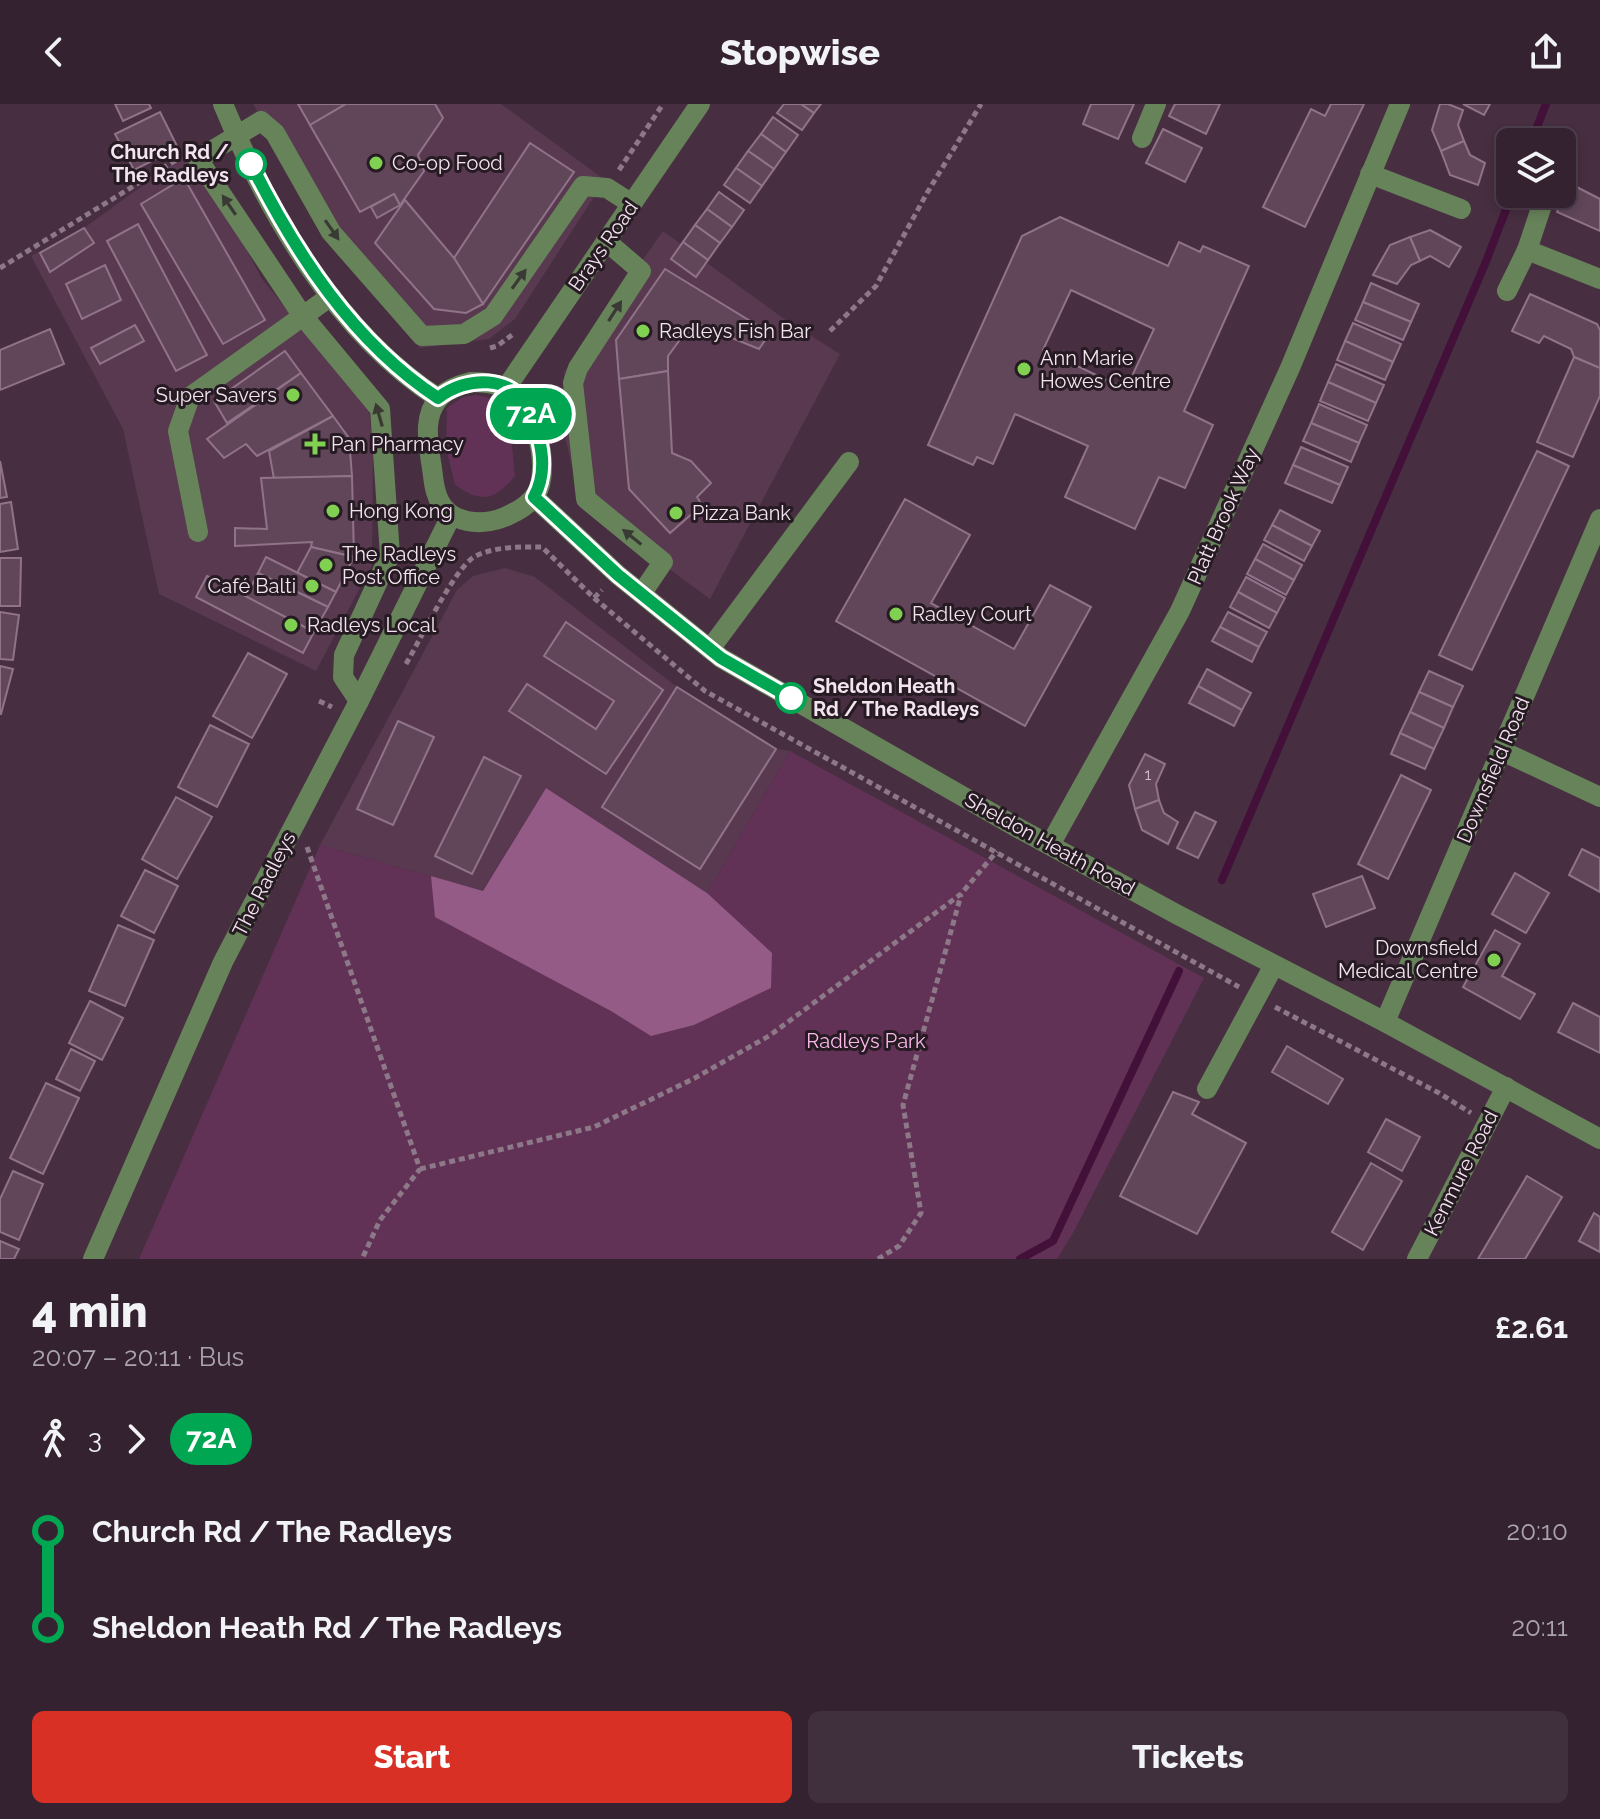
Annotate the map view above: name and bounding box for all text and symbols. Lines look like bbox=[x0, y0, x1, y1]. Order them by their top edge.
icon: back bbox=[32, 30, 76, 74]
icon: share bbox=[1524, 30, 1568, 74]
text: Stopwise bbox=[720, 31, 880, 73]
map controls bbox=[1496, 128, 1576, 208]
button: layers bbox=[1496, 128, 1576, 208]
place label: Church Rd / The Radleys bbox=[110, 140, 229, 187]
marker: Church Rd / The Radleys bbox=[236, 149, 266, 179]
place label: Co-op Food bbox=[392, 151, 503, 175]
marker: Co-op Food bbox=[367, 154, 385, 172]
one-way arrow bbox=[222, 194, 237, 216]
street label: Brays Road bbox=[563, 196, 643, 296]
one-way arrow bbox=[324, 220, 339, 241]
one-way arrow bbox=[511, 269, 526, 290]
one-way arrow bbox=[607, 300, 622, 322]
place label: Radleys Fish Bar bbox=[659, 319, 811, 343]
marker: Radleys Fish Bar bbox=[634, 322, 652, 340]
place label: Ann Marie Howes Centre bbox=[1040, 346, 1171, 393]
marker: Ann Marie Howes Centre bbox=[1015, 360, 1033, 378]
place label: Super Savers bbox=[156, 383, 277, 407]
marker: Super Savers bbox=[284, 386, 302, 404]
line badge: 72A bbox=[485, 388, 577, 440]
text: 72A bbox=[506, 397, 556, 430]
one-way arrow bbox=[372, 403, 385, 427]
place label: Pan Pharmacy bbox=[331, 432, 464, 456]
marker: Pan Pharmacy bbox=[306, 435, 324, 453]
street label: Platt Brook Way bbox=[1182, 444, 1264, 588]
place label: Hong Kong bbox=[349, 499, 453, 523]
place label: Pizza Bank bbox=[692, 501, 791, 525]
marker: Hong Kong bbox=[324, 502, 342, 520]
marker: Pizza Bank bbox=[667, 504, 685, 522]
one-way arrow bbox=[622, 529, 642, 545]
place label: The Radleys Post Office bbox=[342, 542, 456, 589]
marker: The Radleys Post Office bbox=[317, 556, 335, 574]
place label: Café Balti bbox=[208, 574, 296, 598]
marker: Café Balti bbox=[303, 577, 321, 595]
place label: Radley Court bbox=[912, 602, 1032, 626]
marker: Radley Court bbox=[887, 605, 905, 623]
place label: Radleys Local bbox=[307, 613, 437, 637]
marker: Radleys Local bbox=[282, 616, 300, 634]
place label: Sheldon Heath Rd / The Radleys bbox=[813, 674, 979, 721]
marker: Sheldon Heath Rd / The Radleys bbox=[776, 683, 806, 713]
street label: Downsfield Road bbox=[1451, 693, 1535, 847]
house number: 1 bbox=[1145, 765, 1152, 784]
street label: Sheldon Heath Road bbox=[961, 787, 1139, 901]
street label: The Radleys bbox=[227, 828, 301, 940]
place label: Downsfield Medical Centre bbox=[1338, 936, 1478, 983]
marker: Downsfield Medical Centre bbox=[1485, 951, 1503, 969]
park label: Radleys Park bbox=[806, 1029, 926, 1053]
street label: Kenmure Road bbox=[1419, 1106, 1503, 1240]
text: 4 min bbox=[32, 1286, 148, 1337]
text: £2.61 bbox=[1495, 1310, 1568, 1345]
text: 20:07 – 20:11 · Bus bbox=[32, 1342, 244, 1372]
icon: walk bbox=[32, 1417, 76, 1461]
icon: forward bbox=[114, 1417, 158, 1461]
text: 72A bbox=[186, 1422, 236, 1455]
text: 3 bbox=[88, 1424, 102, 1454]
text: Church Rd / The Radleys bbox=[92, 1514, 452, 1549]
text: 20:10 bbox=[1507, 1516, 1568, 1546]
text: Sheldon Heath Rd / The Radleys bbox=[92, 1610, 562, 1645]
text: 20:11 bbox=[1511, 1612, 1568, 1642]
button: Start bbox=[32, 1711, 792, 1803]
button: Tickets bbox=[808, 1711, 1568, 1803]

